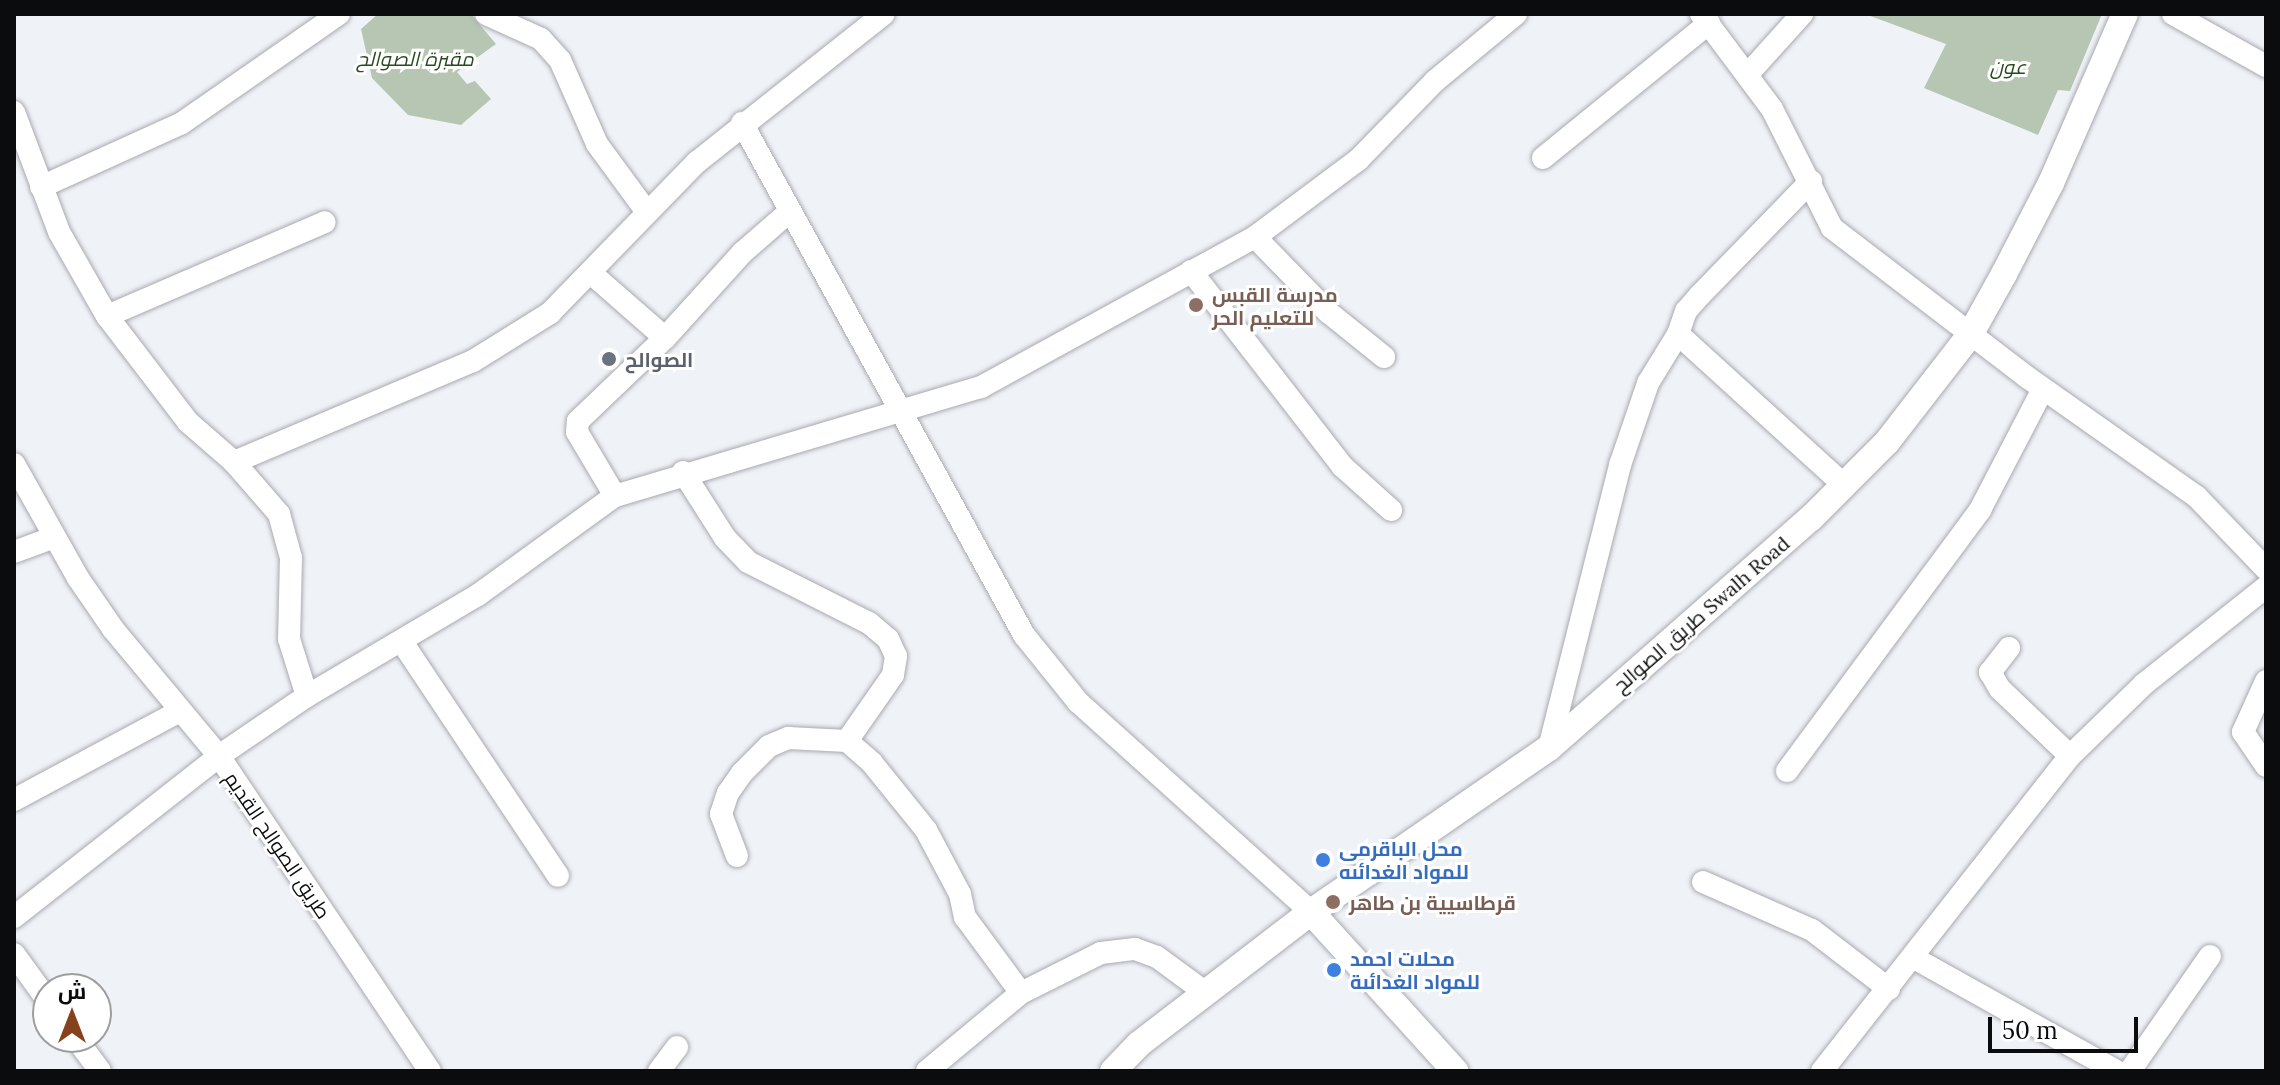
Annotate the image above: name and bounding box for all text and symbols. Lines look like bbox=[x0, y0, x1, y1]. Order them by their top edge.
park label: مقبرة الصوالح bbox=[356, 46, 474, 70]
park label: عون bbox=[1990, 54, 2026, 78]
place label: مدرسة القبس للتعليم الحر bbox=[1212, 282, 1338, 329]
marker: مدرسة القبس للتعليم الحر bbox=[1187, 296, 1205, 314]
place label: الصوالح bbox=[625, 347, 693, 371]
marker: الصوالح bbox=[600, 350, 618, 368]
street label: طريق الصوالح Swalh Road bbox=[1608, 531, 1794, 697]
street label: طريق الصوالح القديم bbox=[220, 767, 336, 923]
place label: محل الباقرمى للمواد الغدائىه bbox=[1339, 836, 1469, 883]
marker: محل الباقرمى للمواد الغدائىه bbox=[1314, 851, 1332, 869]
place label: قرطاسيية بن طاهر bbox=[1349, 890, 1516, 914]
marker: قرطاسيية بن طاهر bbox=[1324, 893, 1342, 911]
place label: محلات احمد للمواد الغدائىة bbox=[1350, 946, 1480, 993]
marker: محلات احمد للمواد الغدائىة bbox=[1325, 961, 1343, 979]
north arrow bbox=[32, 973, 112, 1053]
text: ش bbox=[58, 977, 86, 1005]
scale bar bbox=[1992, 1001, 2142, 1051]
text: 50 m bbox=[2002, 1015, 2058, 1046]

